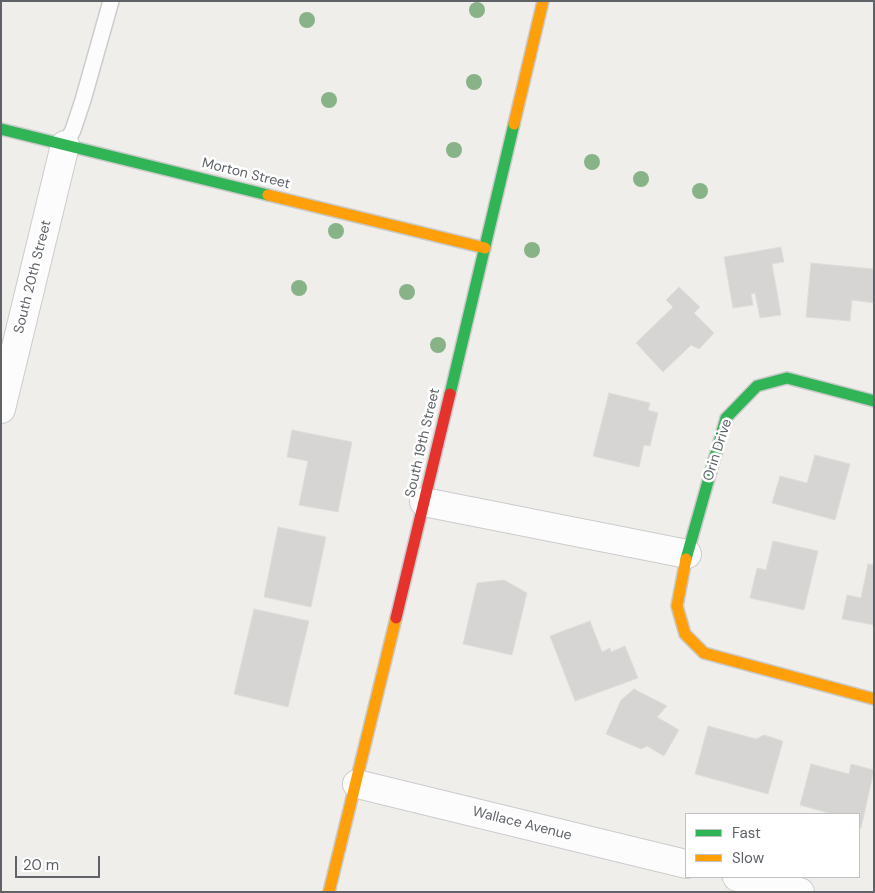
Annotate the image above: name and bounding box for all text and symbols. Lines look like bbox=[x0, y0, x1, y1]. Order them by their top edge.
street label: Morton Street bbox=[200, 155, 292, 193]
street label: South 20th Street bbox=[11, 219, 55, 335]
street label: South 19th Street bbox=[402, 387, 444, 499]
street label: Orin Drive bbox=[700, 417, 736, 483]
street label: Wallace Avenue bbox=[471, 804, 573, 844]
legend bbox=[685, 813, 860, 878]
text: Fast bbox=[732, 823, 761, 843]
scale bar bbox=[18, 846, 102, 878]
text: Slow bbox=[732, 848, 764, 868]
text: 20 m bbox=[23, 855, 59, 875]

